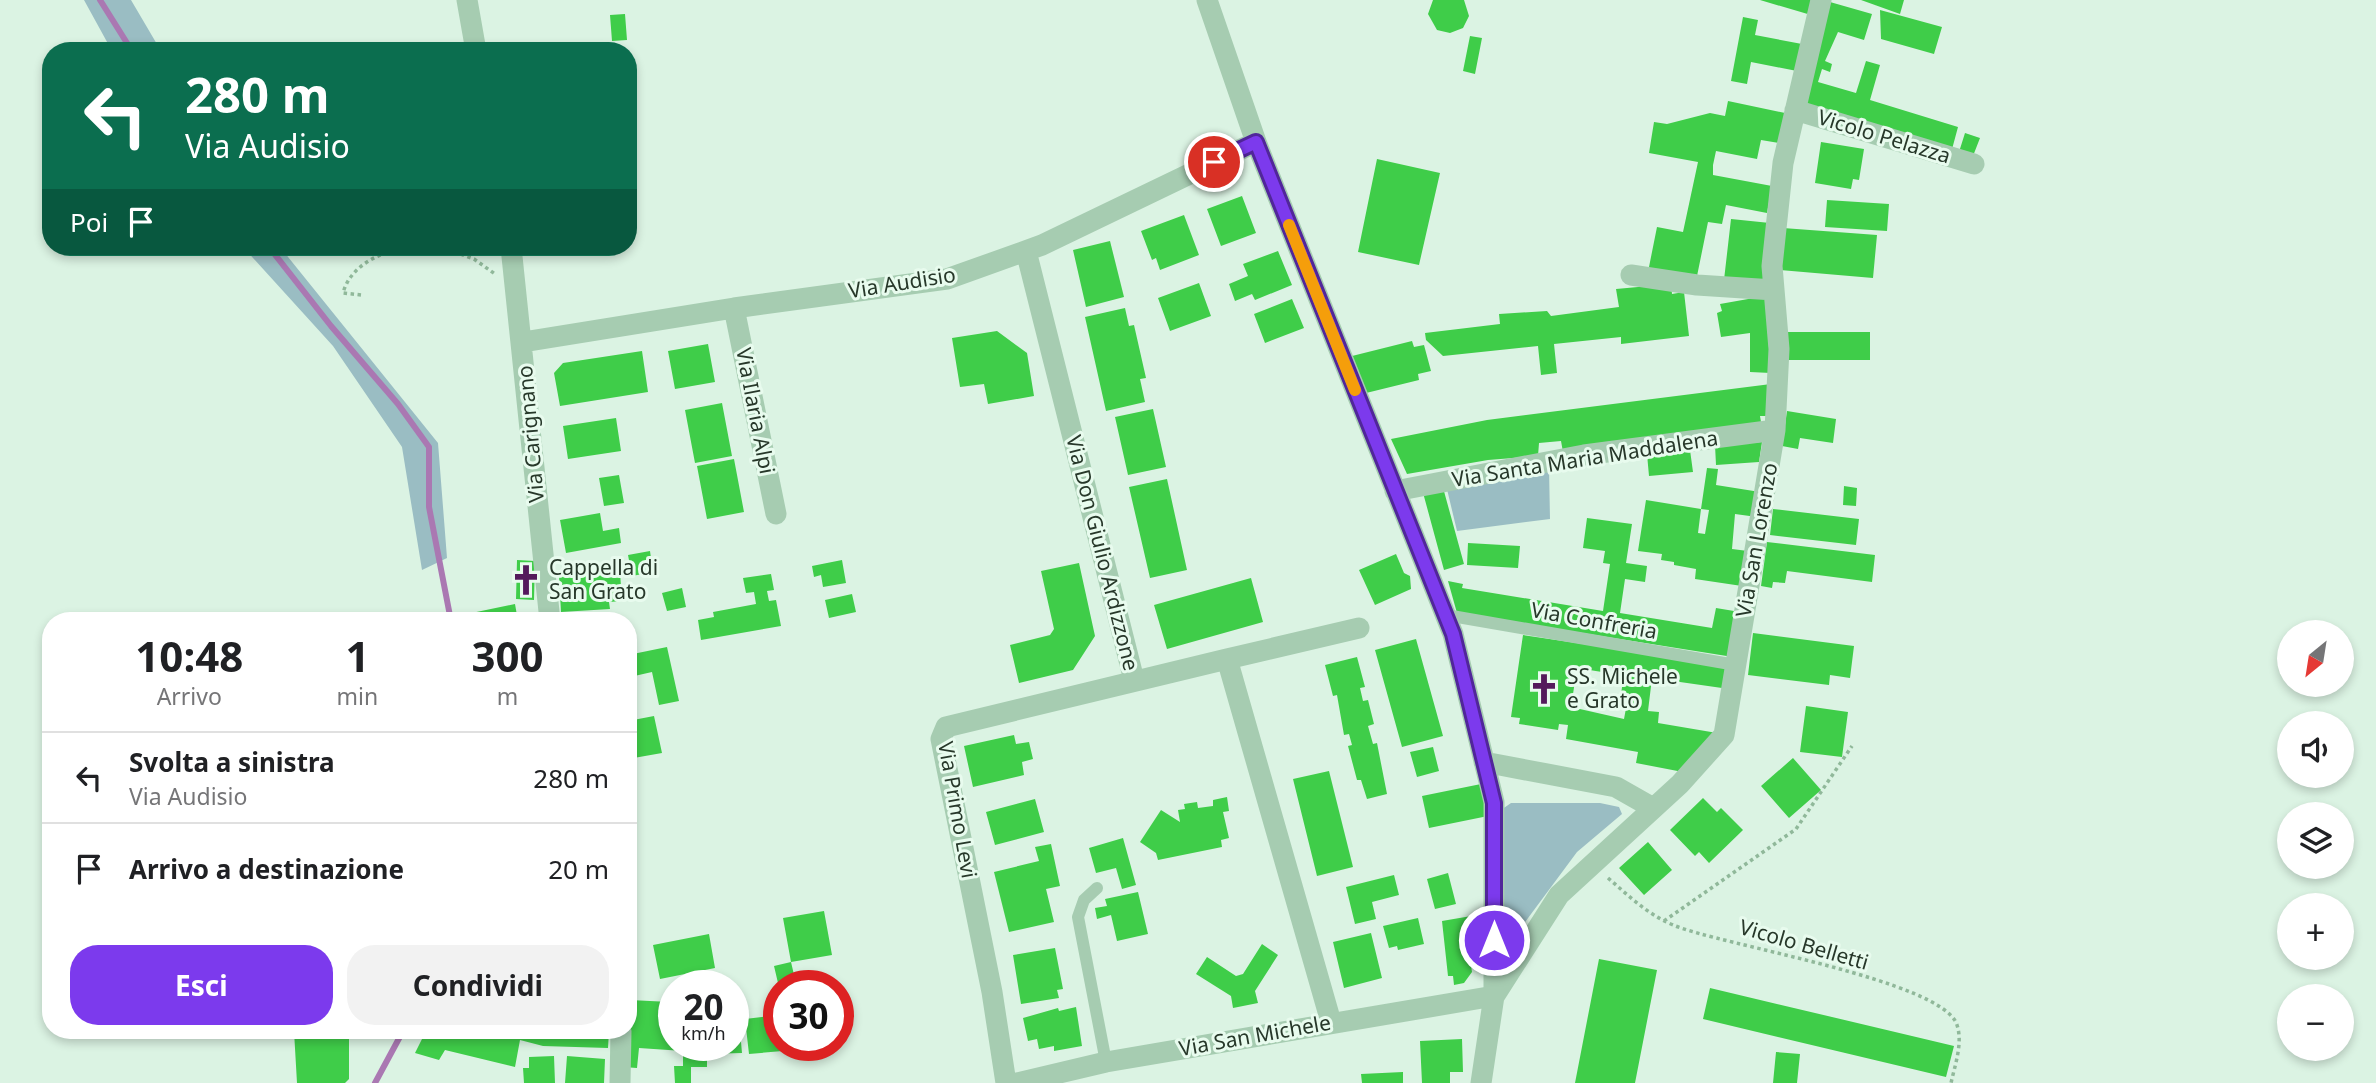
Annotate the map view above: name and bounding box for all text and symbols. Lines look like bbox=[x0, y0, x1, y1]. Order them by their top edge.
text: 280 m bbox=[185, 61, 330, 127]
icon: left bbox=[70, 70, 161, 161]
street label: Vicolo Pelazza bbox=[1814, 103, 1954, 170]
text: Via Audisio bbox=[185, 124, 350, 167]
pin bbox=[1184, 132, 1244, 192]
icon: arrive bbox=[1195, 143, 1233, 181]
icon: arrive bbox=[122, 203, 160, 241]
text: Poi bbox=[70, 204, 108, 240]
street label: Via Audisio bbox=[846, 260, 957, 304]
street label: Via Ilaria Alpi bbox=[730, 345, 782, 476]
street label: Via Carignano bbox=[510, 364, 550, 504]
street label: Via Santa Maria Maddalena bbox=[1450, 423, 1720, 493]
street label: Via Don Giulio Ardizzone bbox=[1060, 432, 1146, 673]
street label: Via San Lorenzo bbox=[1729, 460, 1783, 619]
place label: Cappella di San Grato bbox=[549, 553, 658, 605]
church icon: Cappella di San Grato bbox=[509, 563, 543, 597]
street label: Via Confreria bbox=[1529, 595, 1659, 645]
north arrow bbox=[2277, 620, 2354, 696]
map controls bbox=[2277, 620, 2354, 1061]
text: 10:48 bbox=[135, 627, 243, 684]
text: 1 bbox=[345, 627, 369, 684]
text: 300 bbox=[472, 627, 544, 684]
place label: SS. Michele e Grato bbox=[1567, 662, 1678, 714]
church icon: SS. Michele e Grato bbox=[1527, 672, 1561, 706]
text: Arrivo bbox=[157, 680, 222, 712]
text: min bbox=[337, 680, 378, 712]
text: m bbox=[497, 680, 518, 712]
button: sound bbox=[2277, 711, 2354, 788]
street label: Via Primo Levi bbox=[932, 739, 984, 880]
text: Svolta a sinistra bbox=[129, 744, 335, 780]
icon: left bbox=[70, 759, 108, 797]
text: 280 m bbox=[533, 760, 609, 796]
text: Via Audisio bbox=[129, 780, 247, 812]
button: layers bbox=[2277, 802, 2354, 879]
icon: arrive bbox=[70, 850, 108, 888]
text: Arrivo a destinazione bbox=[129, 851, 404, 887]
text: 20 m bbox=[548, 851, 609, 887]
button: + bbox=[2277, 893, 2354, 970]
position arrow bbox=[1457, 903, 1531, 977]
street label: Vicolo Belletti bbox=[1736, 912, 1872, 976]
button: Esci bbox=[70, 945, 333, 1025]
button: Condividi bbox=[347, 945, 609, 1025]
speed limit sign: 30 bbox=[763, 970, 854, 1061]
text: 20 bbox=[683, 983, 724, 1030]
button: − bbox=[2277, 984, 2354, 1061]
street label: Via San Michele bbox=[1177, 1008, 1333, 1062]
text: km/h bbox=[681, 1021, 726, 1045]

